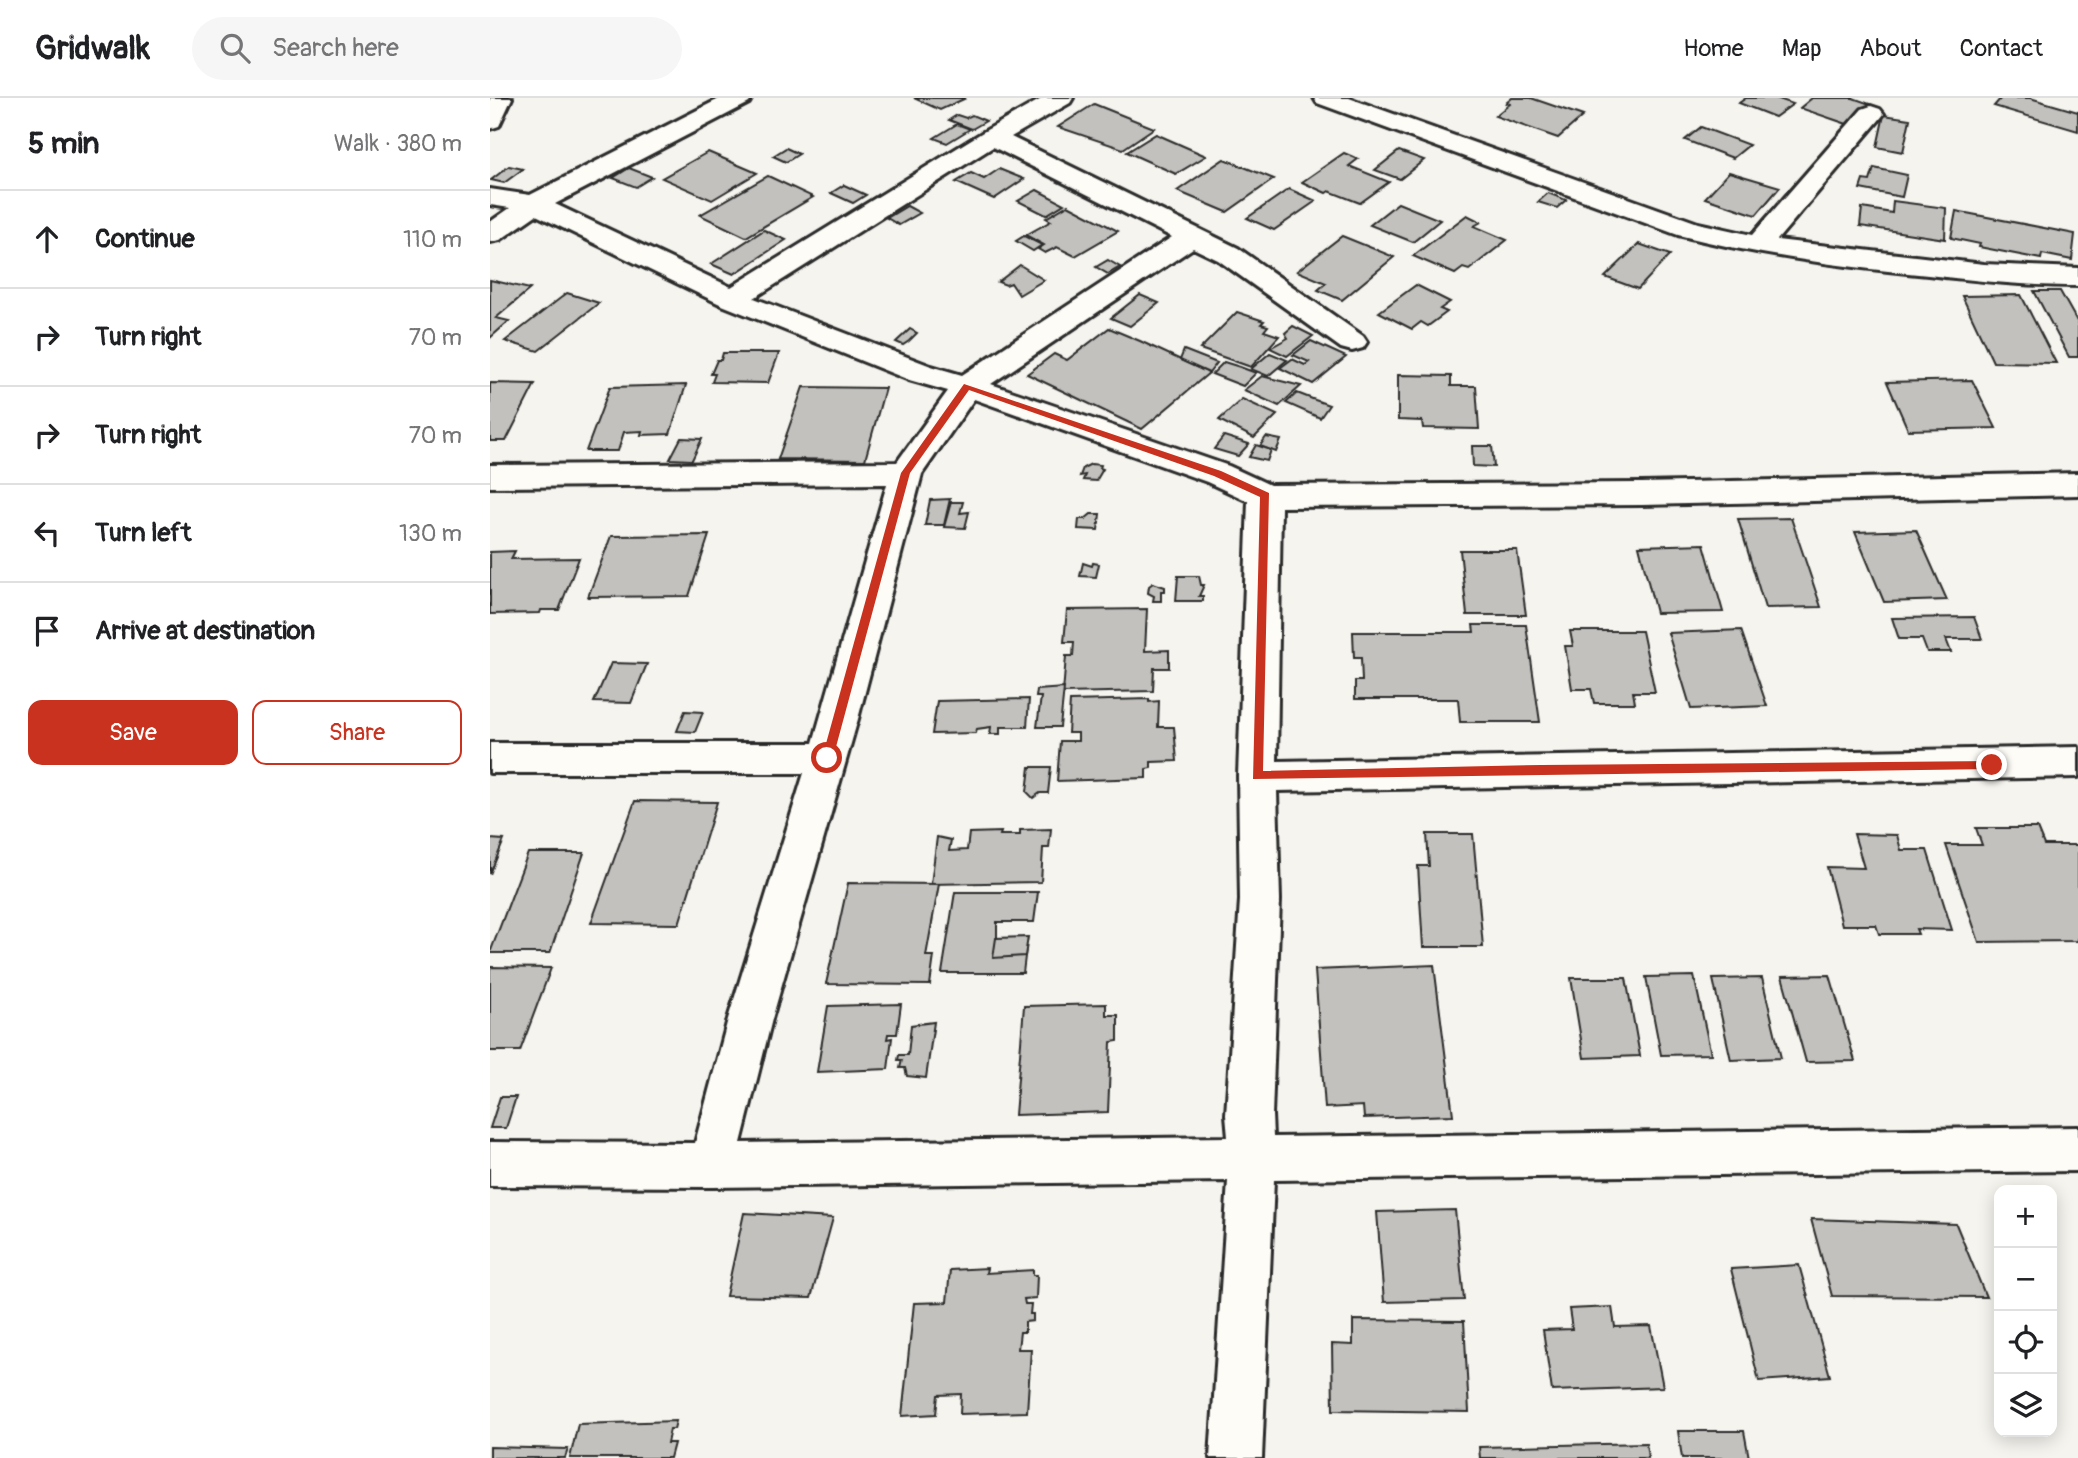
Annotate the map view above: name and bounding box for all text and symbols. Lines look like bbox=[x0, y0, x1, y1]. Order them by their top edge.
search box bbox=[192, 17, 682, 80]
text: Gridwalk bbox=[35, 28, 150, 69]
icon: search bbox=[216, 29, 254, 67]
text: Search here bbox=[272, 32, 399, 64]
text: Home bbox=[1683, 34, 1744, 63]
text: Map bbox=[1782, 34, 1822, 63]
text: About bbox=[1860, 34, 1922, 63]
text: Contact bbox=[1960, 34, 2043, 63]
text: 5 min bbox=[28, 125, 99, 162]
text: Walk · 380 m bbox=[334, 129, 462, 158]
icon: ahead bbox=[28, 220, 66, 258]
text: Continue bbox=[95, 223, 195, 255]
text: 110 m bbox=[403, 225, 462, 254]
icon: right bbox=[28, 318, 66, 356]
text: Turn right bbox=[95, 321, 201, 353]
text: 70 m bbox=[409, 323, 462, 352]
icon: right bbox=[28, 416, 66, 454]
text: Turn right bbox=[95, 419, 201, 451]
text: 70 m bbox=[409, 421, 462, 450]
icon: left bbox=[28, 514, 66, 552]
text: Turn left bbox=[95, 517, 191, 549]
text: 130 m bbox=[399, 519, 462, 548]
icon: arrive bbox=[28, 612, 66, 650]
text: Arrive at destination bbox=[95, 615, 315, 647]
button: Save bbox=[28, 700, 238, 765]
button: Share bbox=[252, 700, 462, 765]
route start bbox=[811, 742, 842, 773]
route end bbox=[1976, 749, 2007, 780]
map controls bbox=[1994, 1185, 2057, 1437]
button: + bbox=[1994, 1185, 2057, 1248]
button: − bbox=[1994, 1248, 2057, 1311]
button: locate bbox=[1994, 1311, 2057, 1374]
button: layers bbox=[1994, 1374, 2057, 1437]

